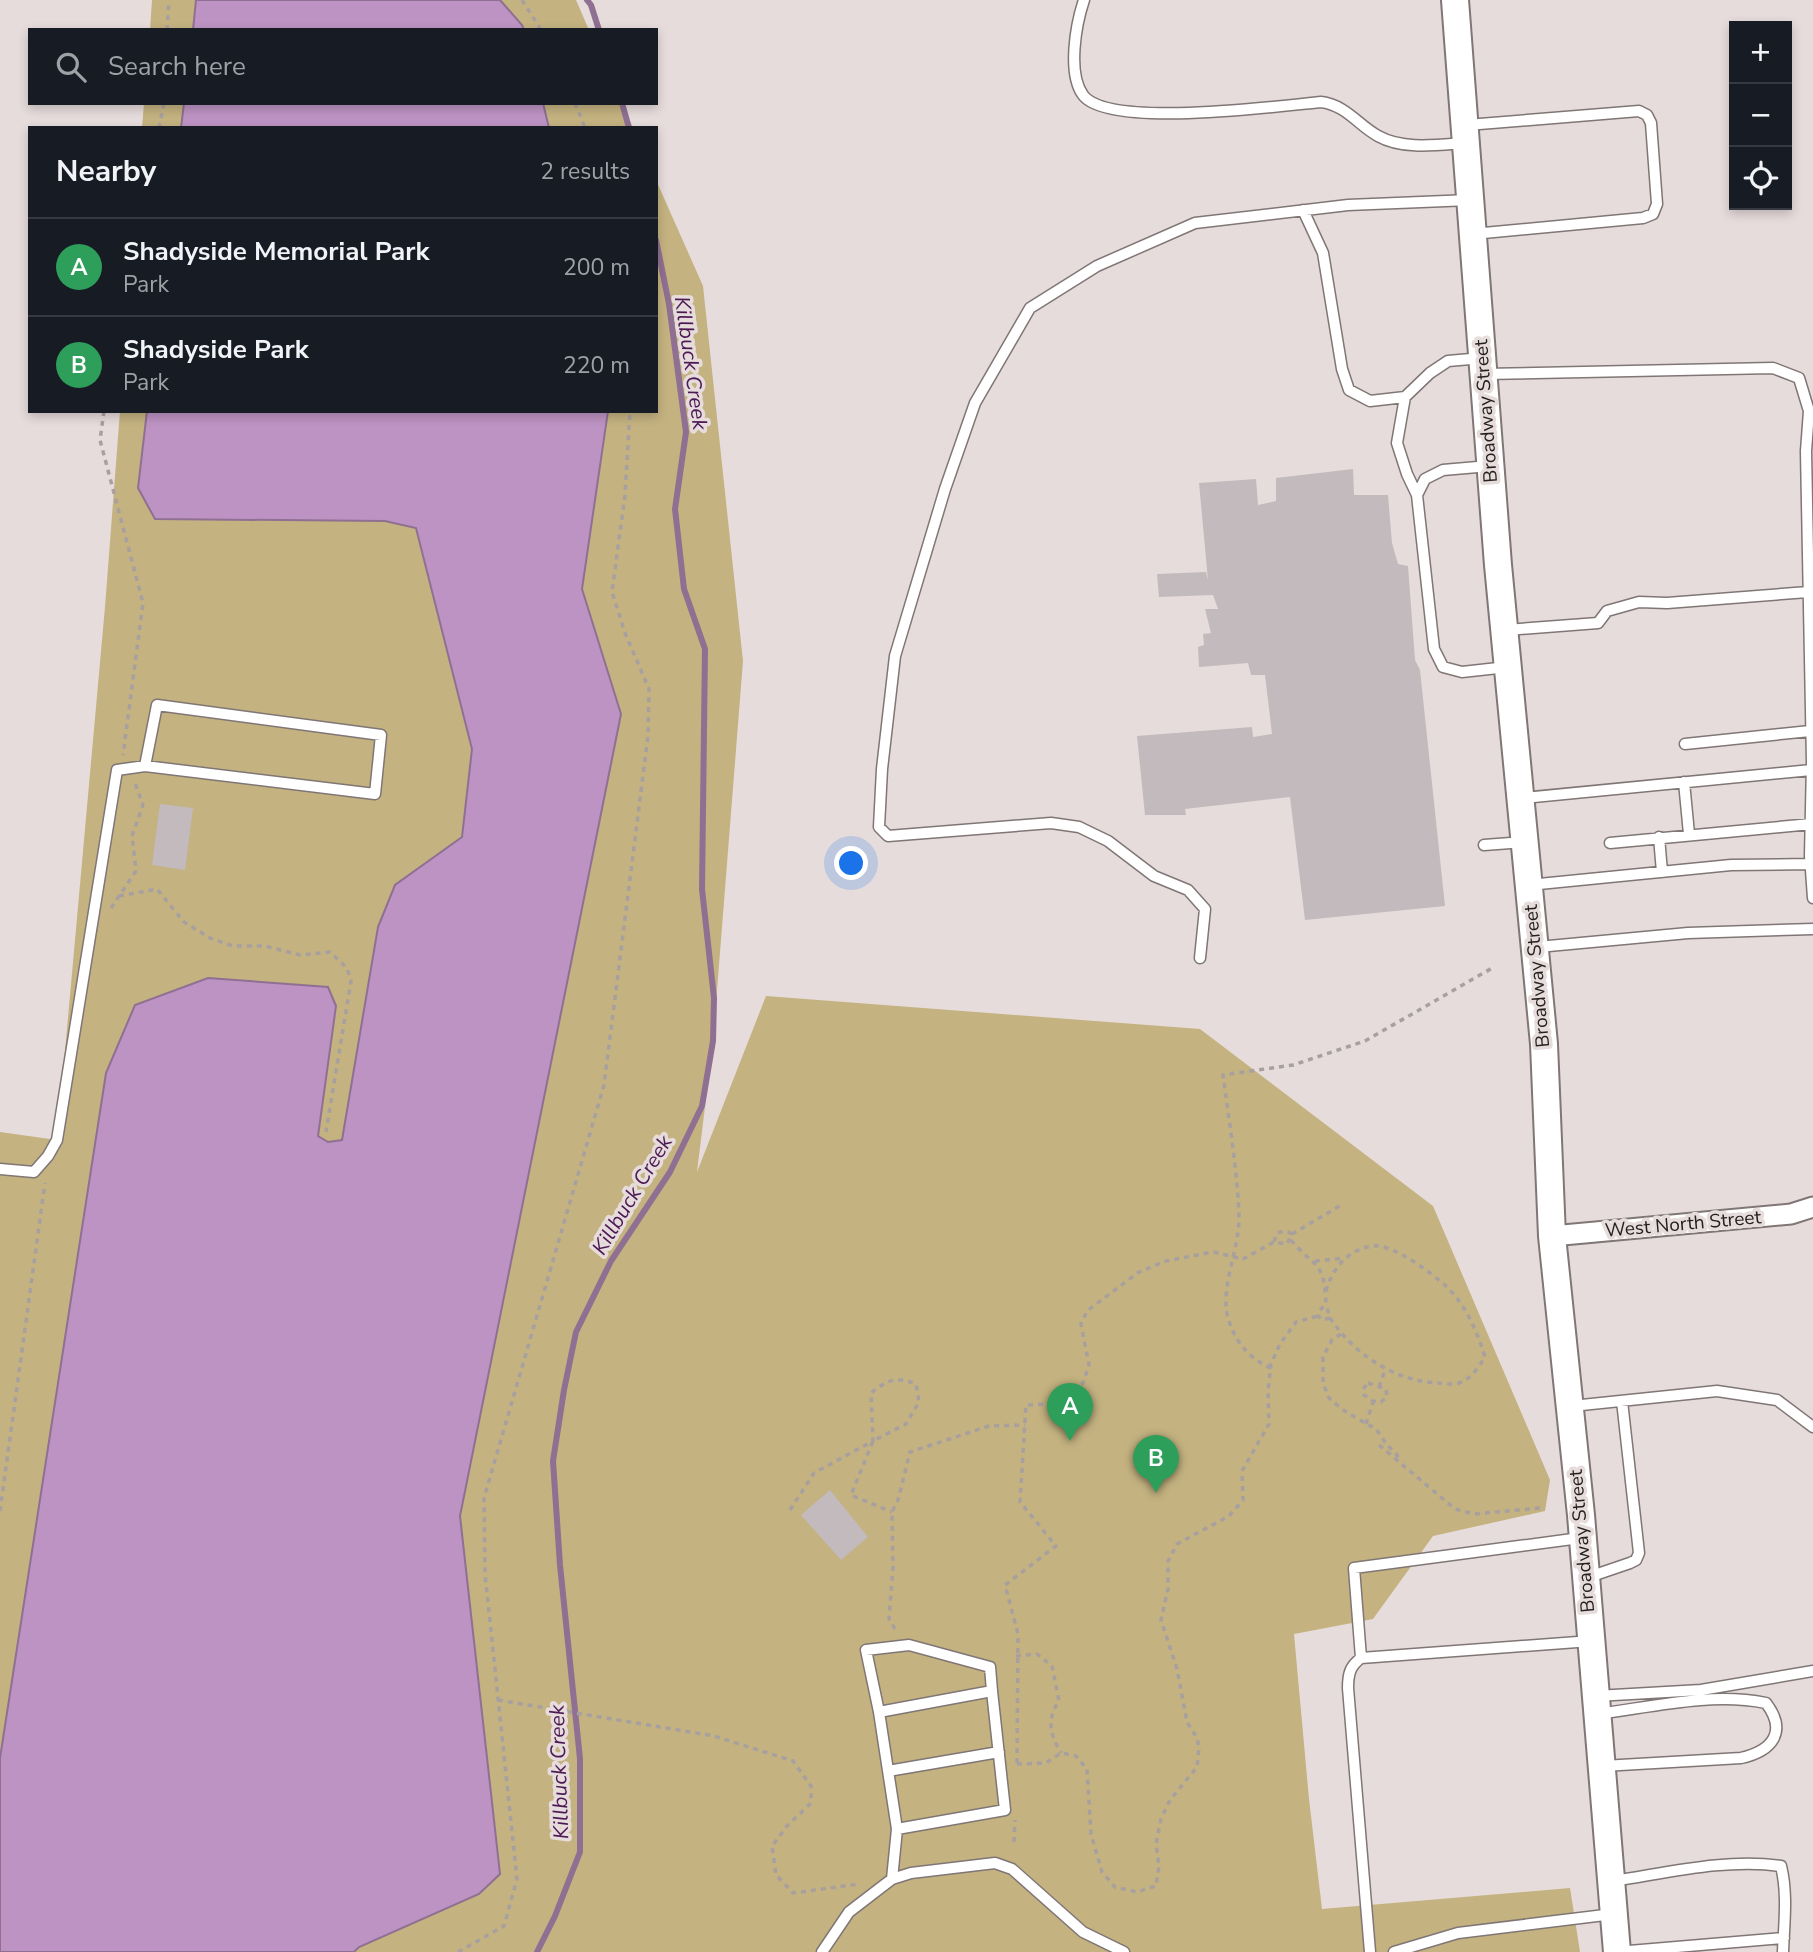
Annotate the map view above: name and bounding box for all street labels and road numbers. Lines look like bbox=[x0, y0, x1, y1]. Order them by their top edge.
street label: Broadway Street bbox=[1468, 338, 1504, 483]
street label: Broadway Street bbox=[1518, 903, 1556, 1049]
street label: West North Street bbox=[1604, 1204, 1762, 1244]
street label: Broadway Street bbox=[1563, 1468, 1601, 1614]

